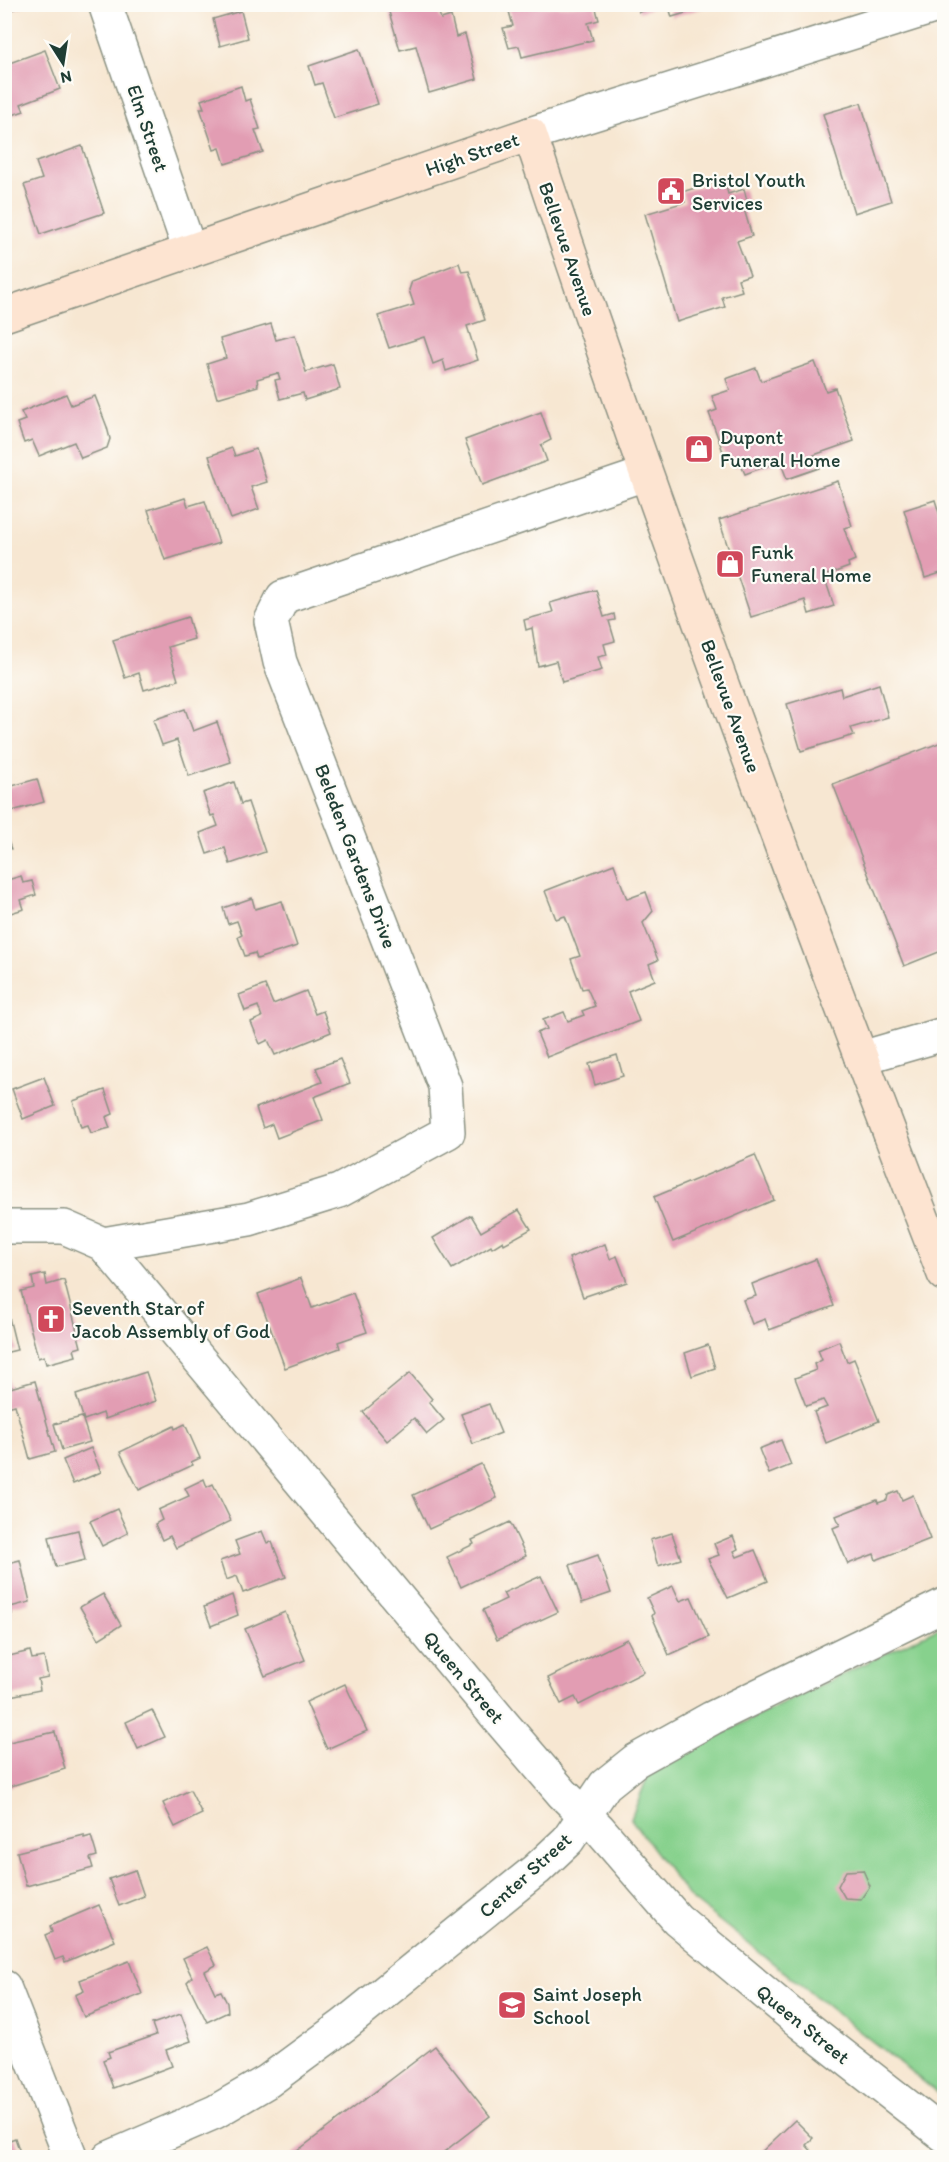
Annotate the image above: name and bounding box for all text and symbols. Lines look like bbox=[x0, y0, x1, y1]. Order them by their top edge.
north arrow bbox=[33, 33, 93, 93]
text: N bbox=[59, 67, 73, 88]
street label: Elm Street bbox=[122, 81, 174, 175]
street label: High Street bbox=[422, 127, 522, 181]
place label: Bristol Youth Services bbox=[692, 168, 806, 215]
public building icon: Bristol Youth Services bbox=[655, 175, 687, 207]
street label: Bellevue Avenue bbox=[534, 179, 602, 319]
place label: Dupont Funeral Home bbox=[720, 425, 840, 472]
shop icon: Dupont Funeral Home bbox=[683, 433, 715, 465]
place label: Funk Funeral Home bbox=[751, 540, 871, 587]
shop icon: Funk Funeral Home bbox=[714, 548, 746, 580]
street label: Bellevue Avenue bbox=[696, 636, 766, 776]
street label: Beleden Gardens Drive bbox=[310, 760, 402, 952]
place label: Seventh Star of Jacob Assembly of God bbox=[72, 1296, 270, 1343]
church icon: Seventh Star of Jacob Assembly of God bbox=[35, 1303, 67, 1335]
street label: Queen Street bbox=[418, 1626, 510, 1728]
street label: Center Street bbox=[474, 1827, 576, 1923]
street label: Queen Street bbox=[751, 1979, 855, 2069]
place label: Saint Joseph School bbox=[533, 1982, 642, 2029]
school or university icon: Saint Joseph School bbox=[496, 1989, 528, 2021]

